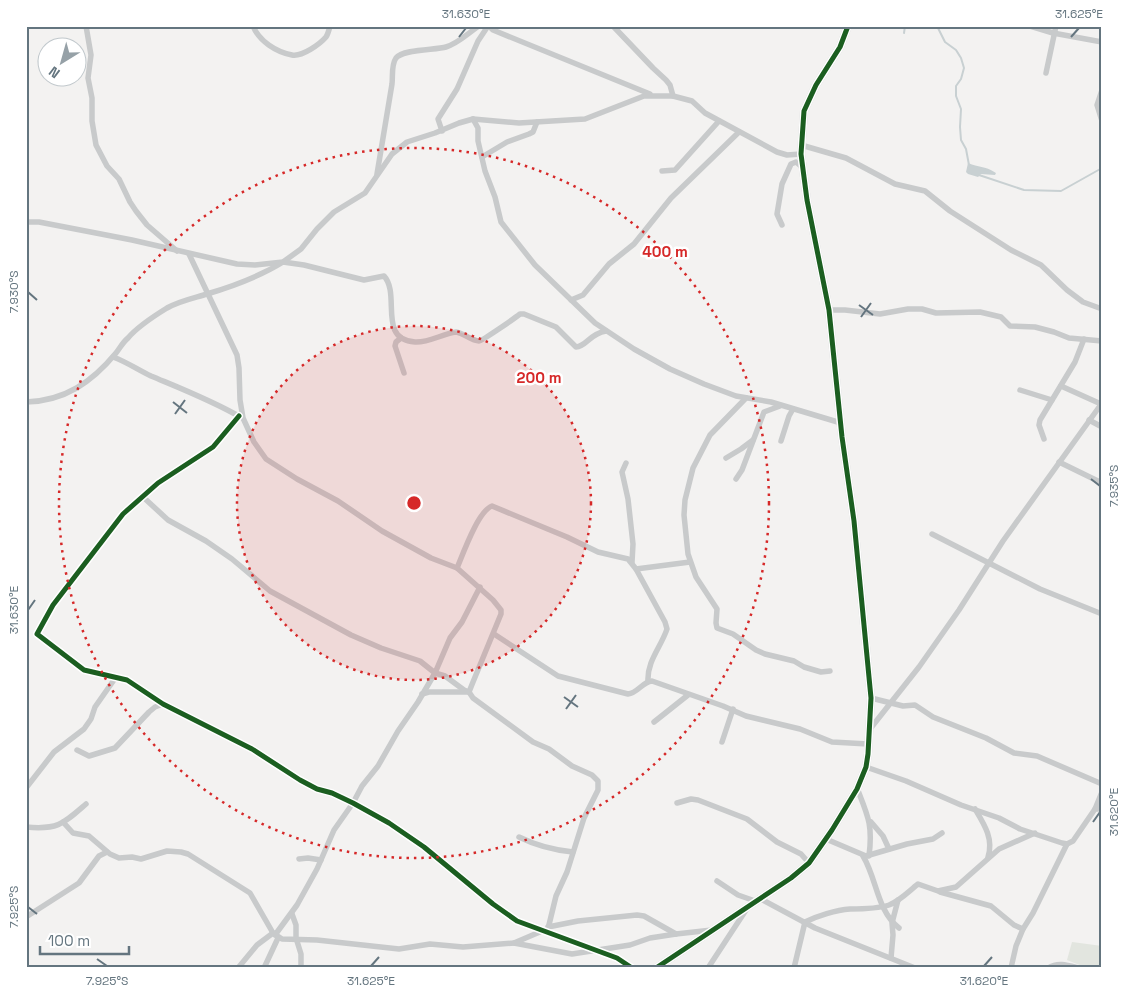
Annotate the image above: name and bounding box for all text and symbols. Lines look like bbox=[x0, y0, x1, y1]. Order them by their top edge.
text: 31.630°E bbox=[442, 6, 491, 22]
text: 31.625°E bbox=[1055, 6, 1103, 22]
north arrow bbox=[38, 38, 88, 88]
text: N bbox=[45, 62, 63, 82]
text: 400 m bbox=[642, 242, 688, 261]
text: 7.930°S bbox=[6, 270, 22, 314]
text: 200 m bbox=[517, 368, 561, 387]
text: 7.935°S bbox=[1106, 465, 1122, 507]
centre of rings bbox=[405, 494, 423, 512]
text: 31.630°E bbox=[6, 585, 22, 634]
text: 31.620°E bbox=[1106, 787, 1122, 836]
text: 7.925°S bbox=[6, 886, 22, 928]
scale bar bbox=[40, 924, 129, 956]
text: 100 m bbox=[48, 931, 90, 950]
text: 7.925°S bbox=[86, 973, 128, 989]
text: 31.625°E bbox=[347, 973, 395, 989]
text: 31.620°E bbox=[960, 973, 1009, 989]

